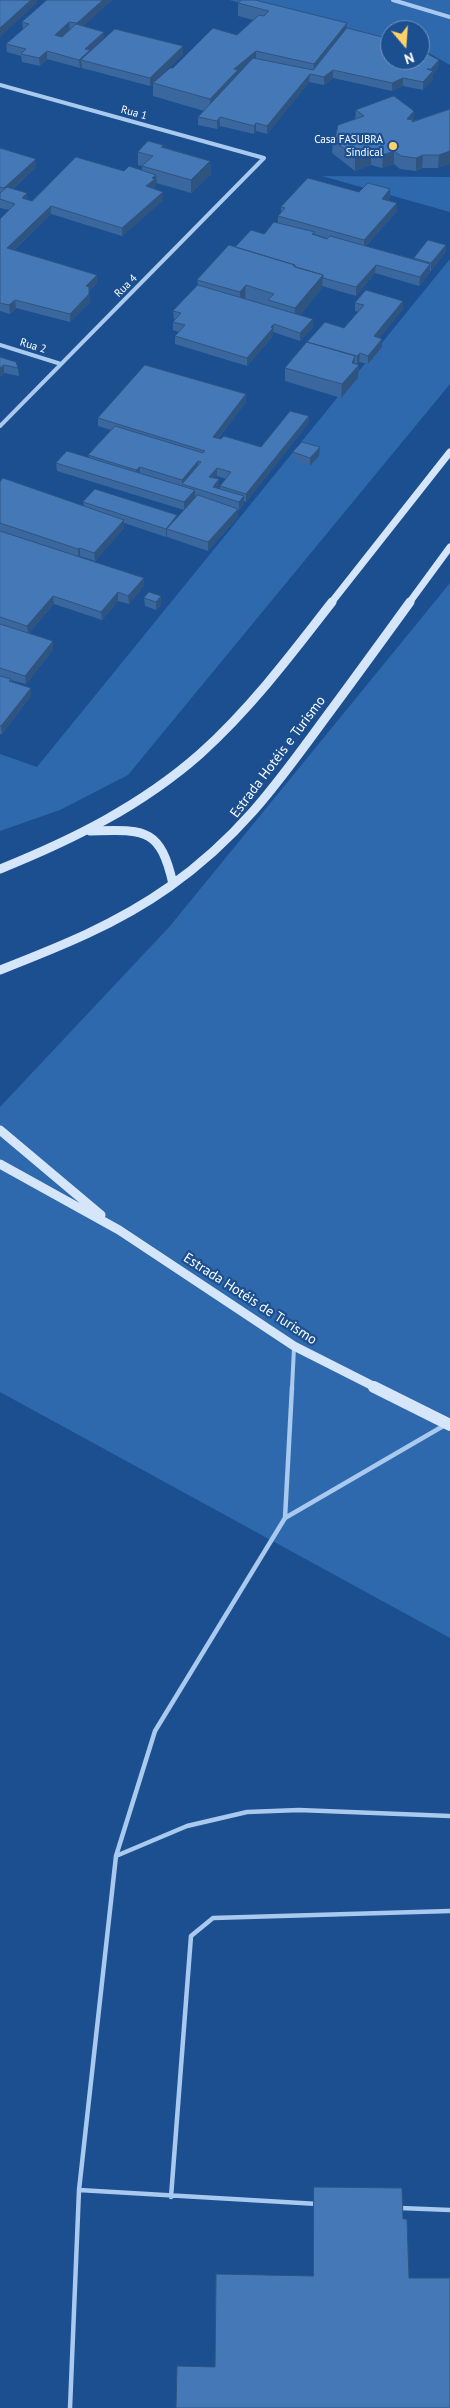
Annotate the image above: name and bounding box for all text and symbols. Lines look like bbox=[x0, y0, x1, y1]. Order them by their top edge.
north arrow bbox=[380, 20, 430, 70]
text: N bbox=[402, 48, 416, 68]
street label: Rua 1 bbox=[119, 103, 149, 123]
place label: Casa FASUBRA Sindical bbox=[314, 133, 383, 159]
marker: Casa FASUBRA Sindical bbox=[387, 140, 399, 152]
street label: Rua 4 bbox=[112, 272, 140, 300]
street label: Rua 2 bbox=[18, 336, 48, 356]
street label: Estrada Hotéis e Turismo bbox=[227, 693, 329, 821]
street label: Estrada Hotéis de Turismo bbox=[180, 1250, 320, 1348]

